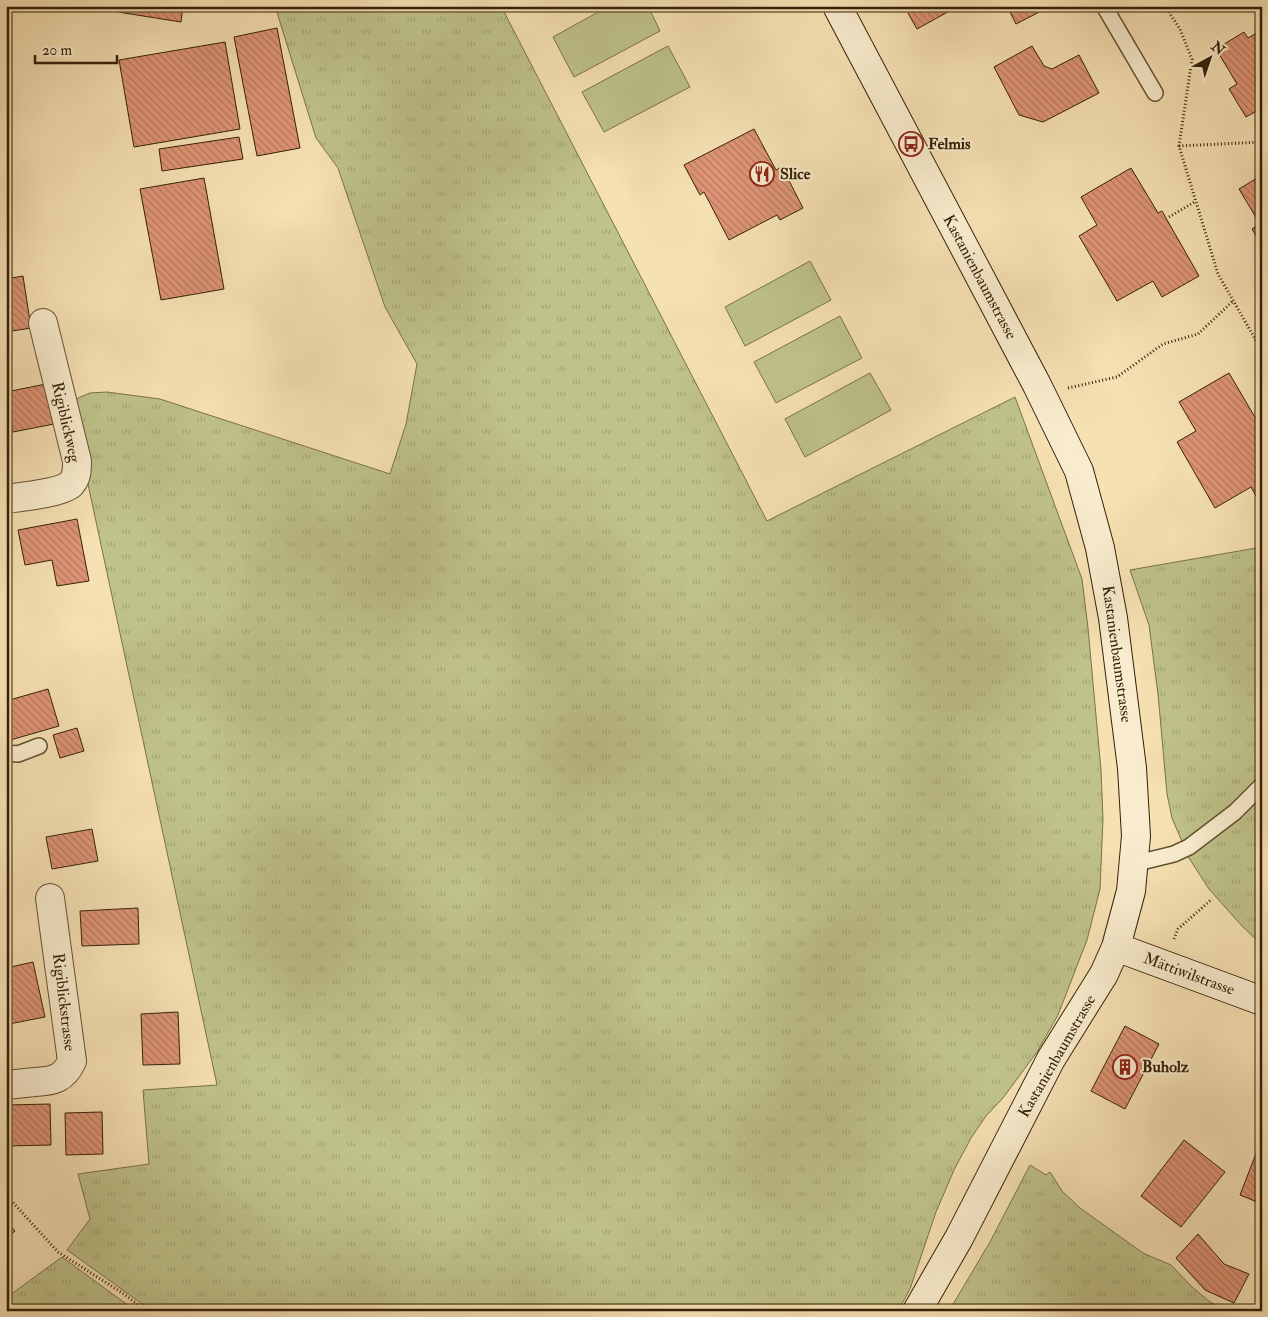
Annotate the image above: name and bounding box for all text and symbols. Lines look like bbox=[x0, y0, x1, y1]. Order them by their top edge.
scale bar bbox=[35, 32, 118, 64]
north arrow bbox=[1186, 32, 1236, 82]
text: N bbox=[1207, 37, 1229, 59]
text: 20 m bbox=[42, 41, 72, 60]
bus stop icon: Felmis bbox=[898, 131, 924, 157]
place label: Felmis bbox=[928, 134, 971, 154]
restaurant icon: Slice bbox=[749, 161, 775, 187]
place label: Slice bbox=[780, 164, 811, 184]
street label: Kastanienbaumstrasse bbox=[939, 211, 1021, 343]
street label: Rigiblickweg bbox=[47, 380, 85, 465]
street label: Kastanienbaumstrasse bbox=[1097, 584, 1137, 724]
street label: Mättiwilstrasse bbox=[1141, 948, 1238, 1000]
street label: Rigiblickstrasse bbox=[48, 952, 80, 1052]
street label: Kastanienbaumstrasse bbox=[1014, 991, 1100, 1121]
building icon: Buholz bbox=[1112, 1054, 1138, 1080]
place label: Buholz bbox=[1142, 1057, 1189, 1077]

